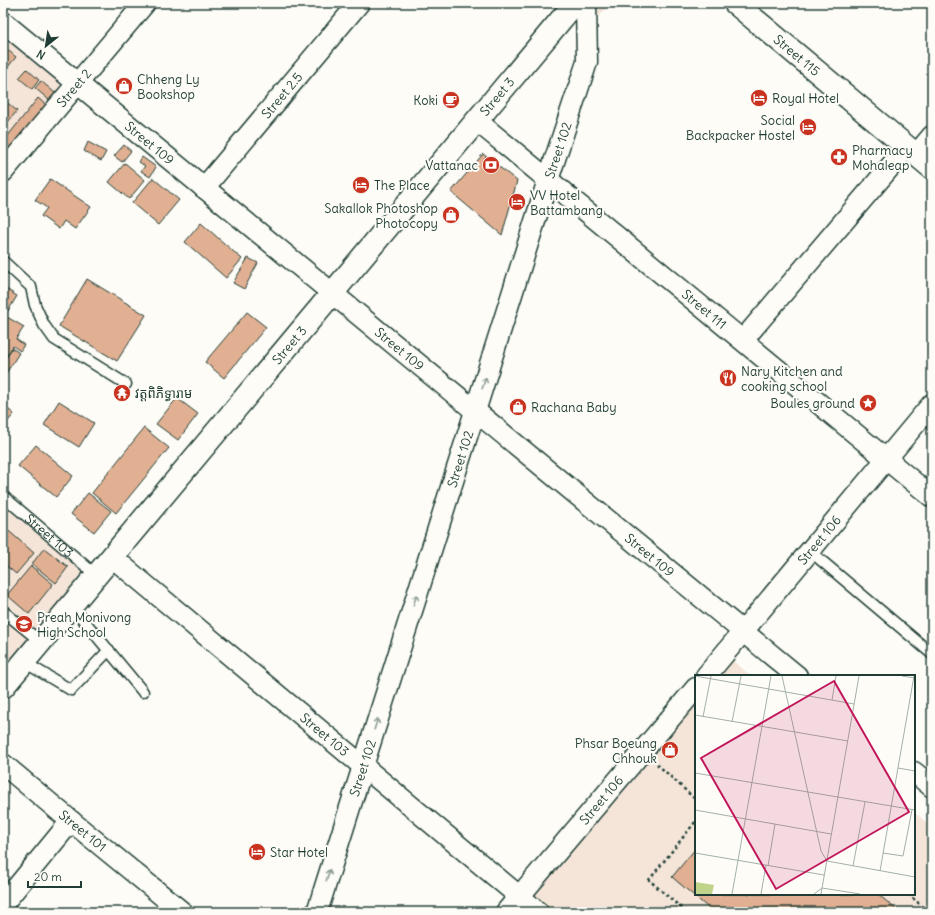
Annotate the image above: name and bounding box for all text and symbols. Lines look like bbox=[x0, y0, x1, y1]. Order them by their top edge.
north arrow bbox=[26, 26, 66, 66]
street label: Street 115 bbox=[770, 31, 824, 79]
text: N bbox=[34, 47, 48, 63]
street label: Street 2 bbox=[53, 65, 95, 110]
street label: Street 2.5 bbox=[257, 69, 306, 122]
place label: Chheng Ly Bookshop bbox=[137, 71, 200, 103]
street label: Street 3 bbox=[476, 74, 518, 119]
shop icon: Chheng Ly Bookshop bbox=[114, 76, 134, 96]
hotel icon: Royal Hotel bbox=[749, 88, 769, 108]
cafe icon: Koki bbox=[441, 90, 461, 110]
place label: Royal Hotel bbox=[772, 90, 839, 107]
place label: Koki bbox=[413, 92, 438, 109]
place label: Social Backpacker Hostel bbox=[686, 112, 795, 144]
street label: Street 109 bbox=[121, 117, 178, 168]
hotel icon: Social Backpacker Hostel bbox=[798, 117, 818, 137]
street label: Street 102 bbox=[541, 120, 575, 181]
place label: Pharmacy Mohaleap bbox=[852, 142, 913, 174]
pharmacy icon: Pharmacy Mohaleap bbox=[829, 147, 849, 167]
bank icon: Vattanac bbox=[481, 155, 501, 175]
place label: Vattanac bbox=[425, 157, 478, 174]
hotel icon: The Place bbox=[351, 175, 371, 195]
place label: The Place bbox=[374, 177, 430, 194]
place label: VV Hotel Battambang bbox=[530, 187, 603, 219]
hotel icon: VV Hotel Battambang bbox=[507, 192, 527, 212]
place label: Sakallok Photoshop Photocopy bbox=[324, 200, 438, 232]
shop icon: Sakallok Photoshop Photocopy bbox=[441, 205, 461, 225]
street label: Street 111 bbox=[678, 285, 730, 332]
street label: Street 3 bbox=[268, 322, 310, 368]
street label: Street 109 bbox=[372, 323, 428, 374]
place label: Nary Kitchen and cooking school bbox=[741, 363, 843, 395]
restaurant icon: Nary Kitchen and cooking school bbox=[718, 368, 738, 388]
one-way arrow bbox=[480, 377, 488, 389]
temple icon: វត្តពិភិទ្ធារាម bbox=[112, 383, 132, 403]
place label: វត្តពិភិទ្ធារាម bbox=[135, 385, 192, 402]
place icon: Boules ground bbox=[858, 393, 878, 413]
place label: Boules ground bbox=[770, 395, 855, 412]
shop icon: Rachana Baby bbox=[508, 397, 528, 417]
place label: Rachana Baby bbox=[531, 399, 617, 416]
street label: Street 102 bbox=[443, 428, 477, 490]
street label: Street 103 bbox=[22, 510, 77, 561]
street label: Street 106 bbox=[794, 512, 845, 568]
street label: Street 109 bbox=[622, 529, 678, 580]
one-way arrow bbox=[412, 594, 419, 607]
place label: Preah Monivong High School bbox=[37, 609, 131, 641]
school or university icon: Preah Monivong High School bbox=[14, 614, 34, 634]
inset map bbox=[695, 675, 915, 895]
street label: Street 103 bbox=[297, 709, 353, 760]
one-way arrow bbox=[373, 718, 380, 731]
place label: Phsar Boeung Chhouk bbox=[575, 735, 657, 767]
street label: Street 102 bbox=[346, 737, 379, 799]
shop icon: Phsar Boeung Chhouk bbox=[660, 740, 680, 760]
street label: Street 106 bbox=[575, 772, 627, 828]
street label: Street 101 bbox=[55, 806, 110, 855]
hotel icon: Star Hotel bbox=[247, 842, 267, 862]
place label: Star Hotel bbox=[270, 844, 328, 861]
scale bar bbox=[28, 863, 81, 889]
one-way arrow bbox=[325, 868, 332, 881]
text: 20 m bbox=[34, 869, 62, 884]

